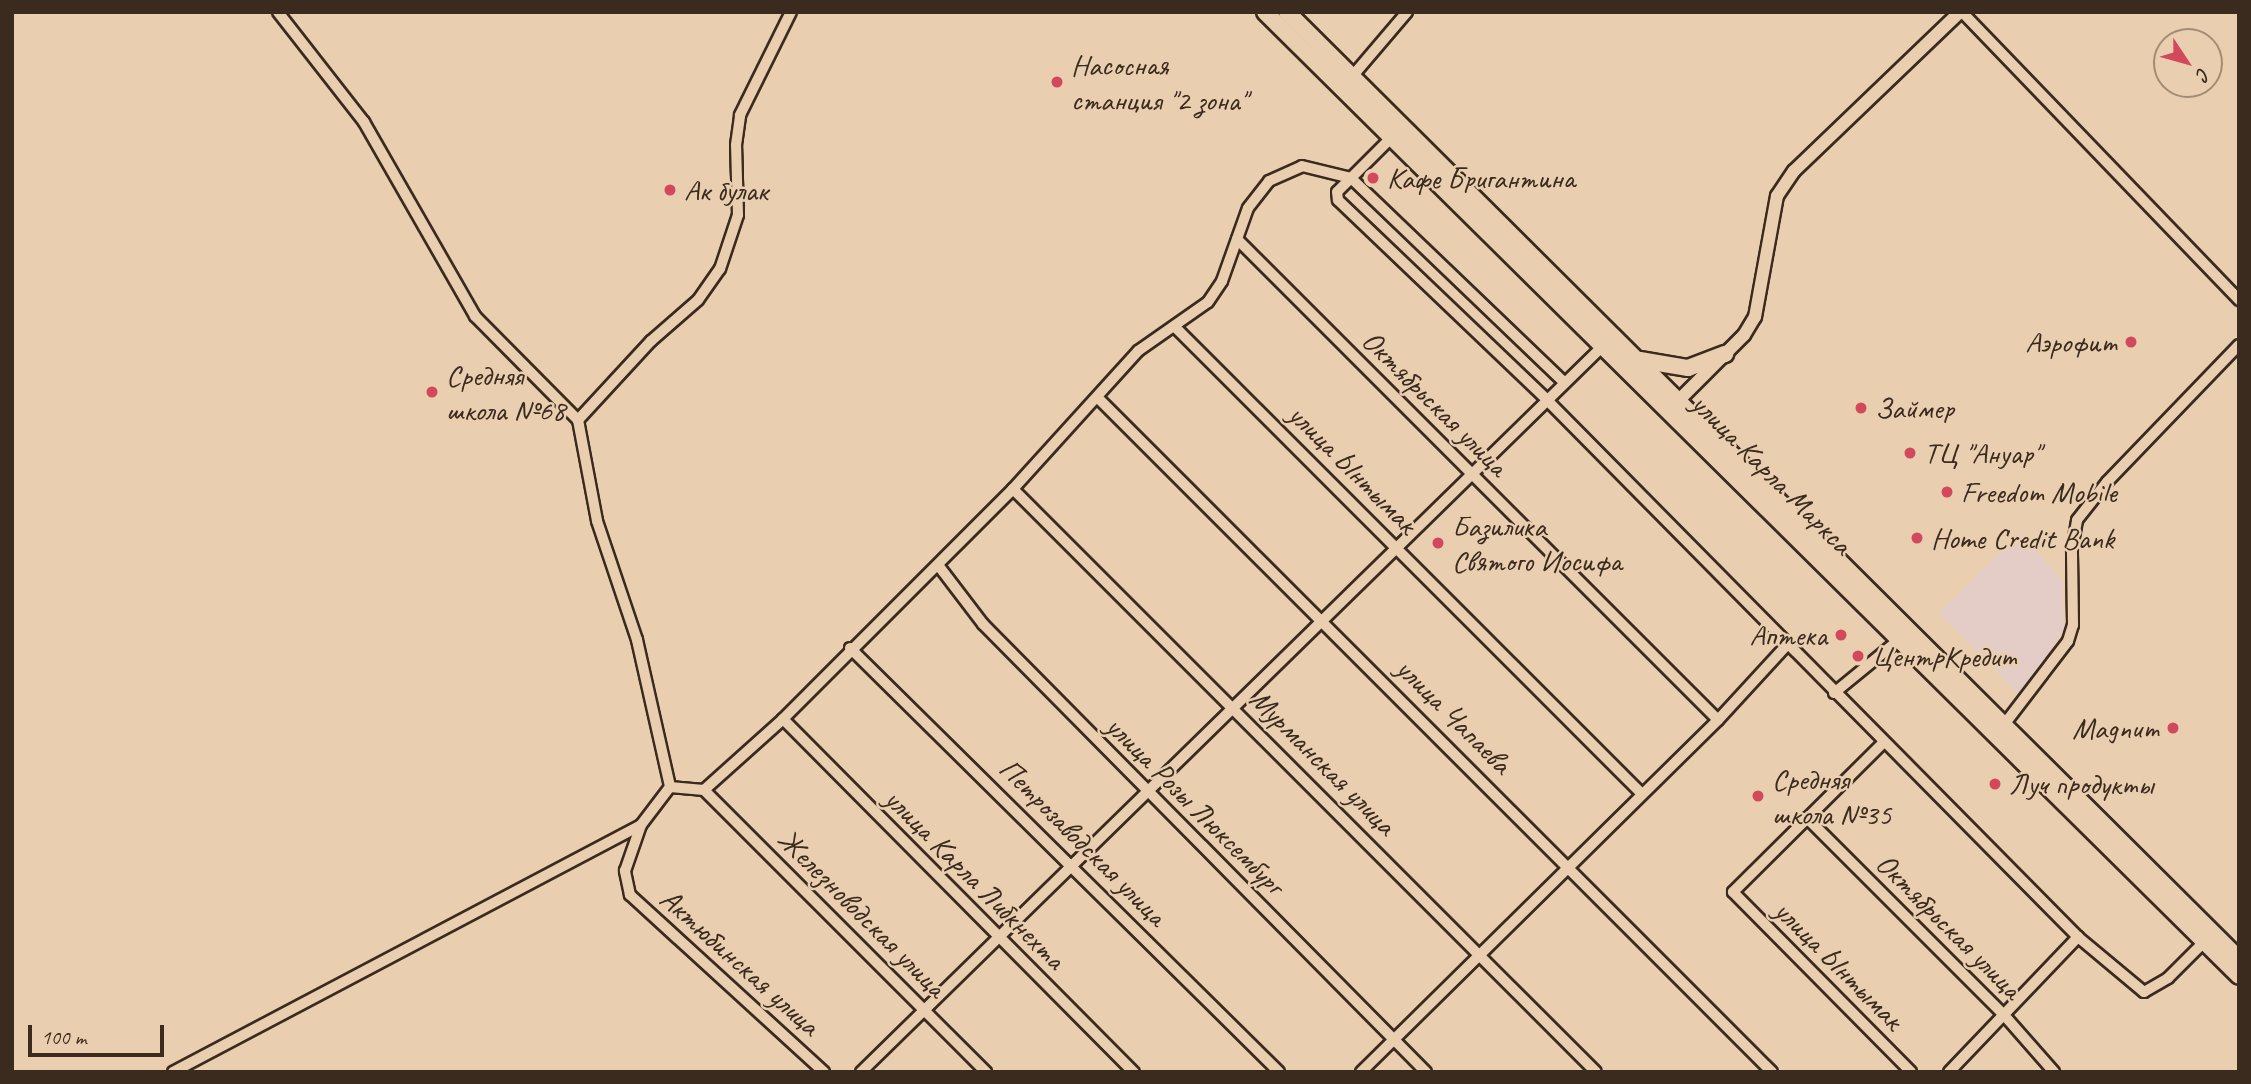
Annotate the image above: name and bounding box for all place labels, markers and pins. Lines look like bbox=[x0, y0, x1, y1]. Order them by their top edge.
place label: Насосная станция "2 зона" bbox=[1071, 47, 1247, 118]
marker: Насосная станция "2 зона" bbox=[1049, 74, 1065, 90]
place label: Кафе Бригантина bbox=[1387, 160, 1568, 196]
marker: Кафе Бригантина bbox=[1365, 170, 1381, 186]
place label: Ак булак bbox=[684, 172, 768, 208]
marker: Ак булак bbox=[662, 182, 678, 198]
place label: Аэрофит bbox=[2025, 324, 2117, 360]
marker: Аэрофит bbox=[2123, 334, 2139, 350]
place label: Средняя школа №68 bbox=[446, 357, 565, 428]
marker: Средняя школа №68 bbox=[424, 384, 440, 400]
place label: Займер bbox=[1875, 390, 1954, 426]
marker: Займер bbox=[1853, 400, 1869, 416]
place label: ТЦ "Ануар" bbox=[1924, 435, 2040, 471]
marker: ТЦ "Ануар" bbox=[1902, 445, 1918, 461]
place label: Freedom Mobile bbox=[1961, 474, 2117, 510]
marker: Freedom Mobile bbox=[1939, 484, 1955, 500]
place label: Базилика Святого Иосифа bbox=[1452, 508, 1621, 578]
place label: Home Credit Bank bbox=[1931, 520, 2115, 556]
marker: Home Credit Bank bbox=[1909, 530, 1925, 546]
marker: Базилика Святого Иосифа bbox=[1430, 535, 1446, 551]
place label: Аптека bbox=[1749, 617, 1827, 653]
marker: Аптека bbox=[1833, 627, 1849, 643]
place label: ЦентрКредит bbox=[1872, 638, 2017, 674]
marker: ЦентрКредит bbox=[1850, 648, 1866, 664]
place label: Magnum bbox=[2072, 710, 2159, 746]
marker: Magnum bbox=[2165, 720, 2181, 736]
place label: Средняя школа №35 bbox=[1772, 761, 1891, 832]
place label: Луч продукты bbox=[2009, 766, 2153, 802]
marker: Луч продукты bbox=[1987, 776, 2003, 792]
marker: Средняя школа №35 bbox=[1750, 788, 1766, 804]

